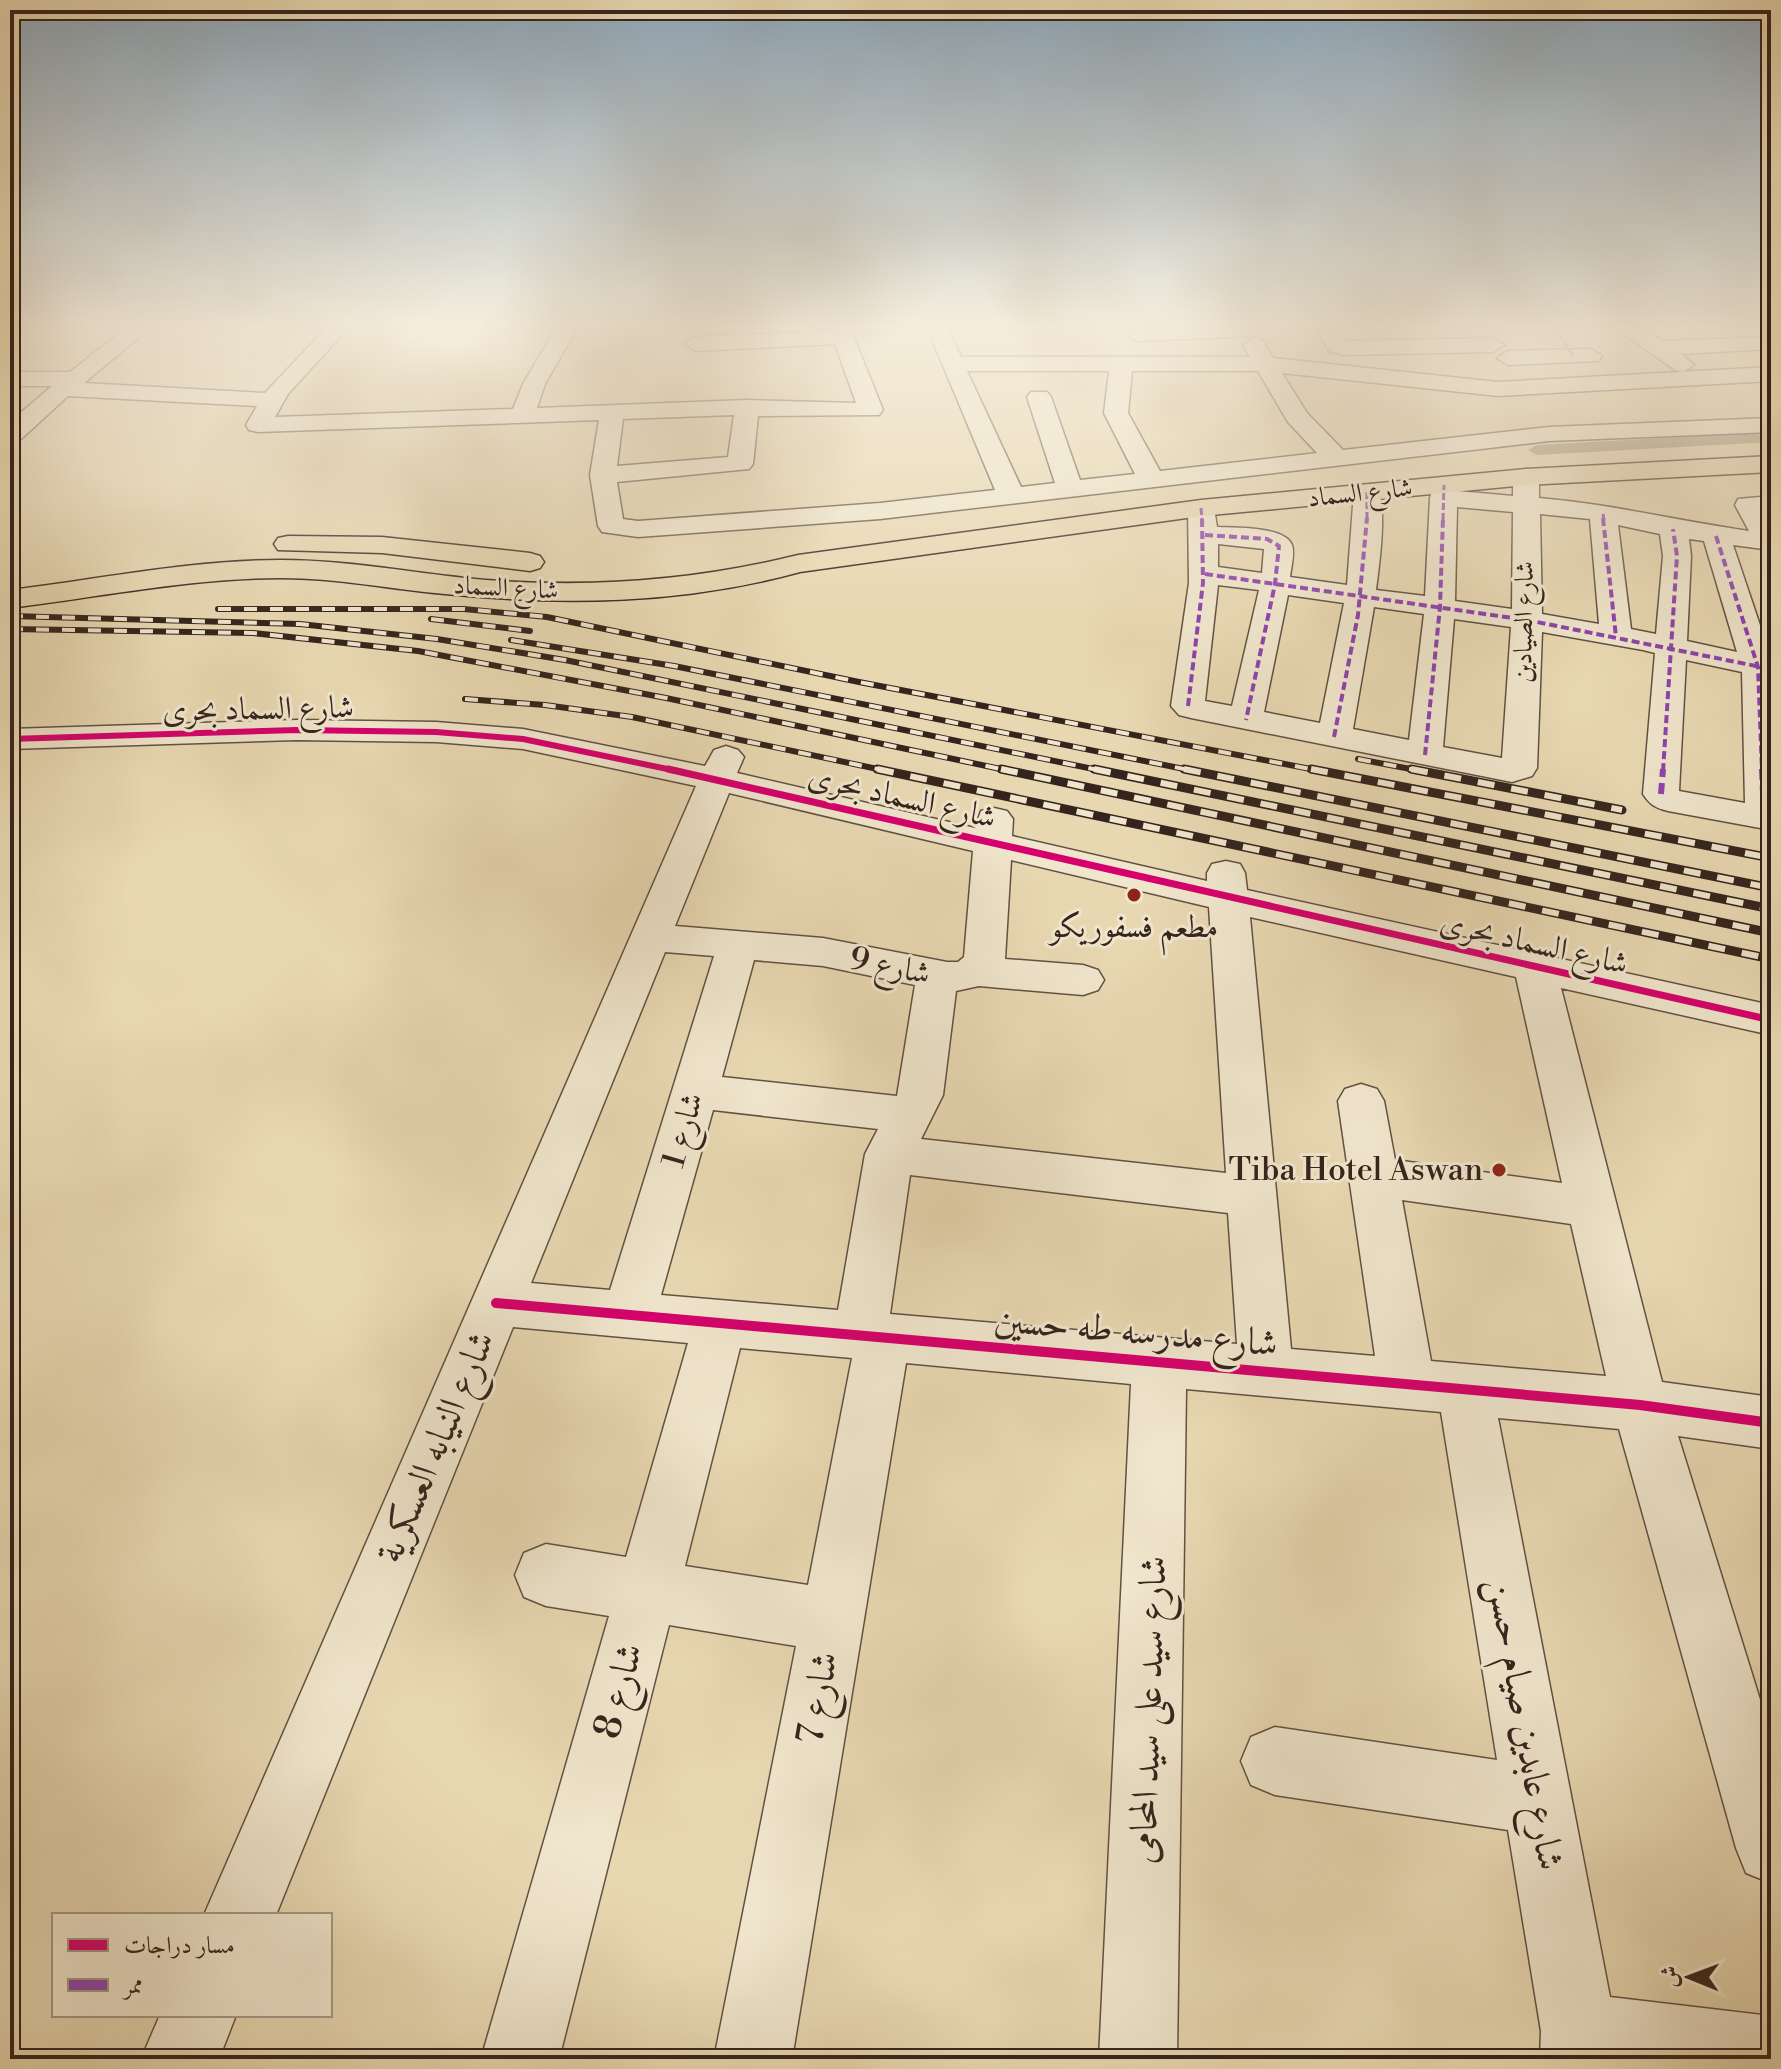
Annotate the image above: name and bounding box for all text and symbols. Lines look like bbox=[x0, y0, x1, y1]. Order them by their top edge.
street label: شارع السماد bbox=[1306, 472, 1414, 519]
street label: شارع الصيادين bbox=[1507, 561, 1546, 683]
street label: شارع السماد bbox=[452, 569, 559, 612]
street label: شارع السماد بحرى bbox=[162, 687, 354, 737]
street label: شارع السماد بحرى bbox=[803, 756, 1000, 844]
marker: مطعم فسفوريكو bbox=[1125, 886, 1143, 904]
street label: شارع السماد بحرى bbox=[1435, 902, 1632, 990]
place label: مطعم فسفوريكو bbox=[1047, 907, 1218, 956]
street label: شارع 9 bbox=[845, 938, 934, 1000]
street label: شارع 1 bbox=[653, 1088, 718, 1174]
place label: Tiba Hotel Aswan bbox=[1228, 1150, 1483, 1190]
marker: Tiba Hotel Aswan bbox=[1490, 1161, 1508, 1179]
street label: شارع مدرسه طه حسين bbox=[992, 1296, 1280, 1374]
street label: شارع النيابه العسكرية bbox=[366, 1324, 511, 1572]
street label: شارع سيد على سيد المحامى bbox=[1120, 1555, 1184, 1865]
street label: شارع عابدين صيام حسن bbox=[1468, 1574, 1574, 1875]
street label: شارع 8 bbox=[584, 1638, 660, 1746]
street label: شارع 7 bbox=[787, 1648, 855, 1749]
legend bbox=[52, 1913, 332, 2017]
text: مسار دراجات bbox=[124, 1931, 235, 1961]
north arrow bbox=[1649, 1937, 1729, 2017]
text: ش bbox=[1657, 1966, 1684, 1988]
text: ممر bbox=[121, 1971, 143, 2001]

